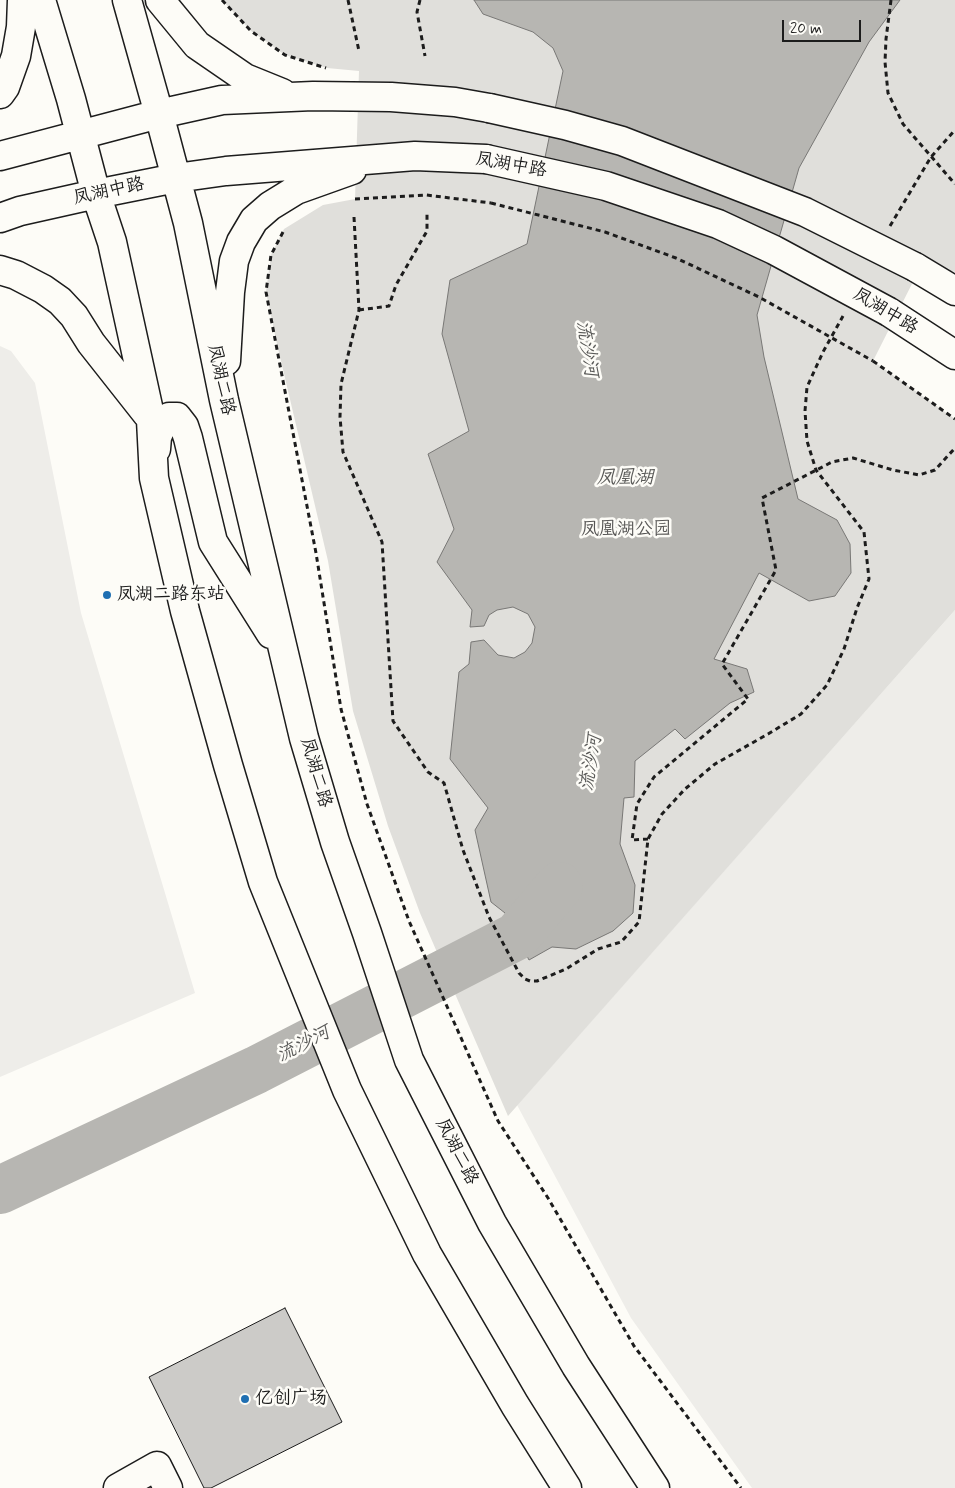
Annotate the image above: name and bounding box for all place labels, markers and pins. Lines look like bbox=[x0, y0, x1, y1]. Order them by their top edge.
place label: 凤湖二路东站 bbox=[117, 584, 225, 606]
marker: 凤湖二路东站 bbox=[101, 589, 113, 601]
place label: 亿创广场 bbox=[255, 1388, 327, 1410]
marker: 亿创广场 bbox=[239, 1393, 251, 1405]

